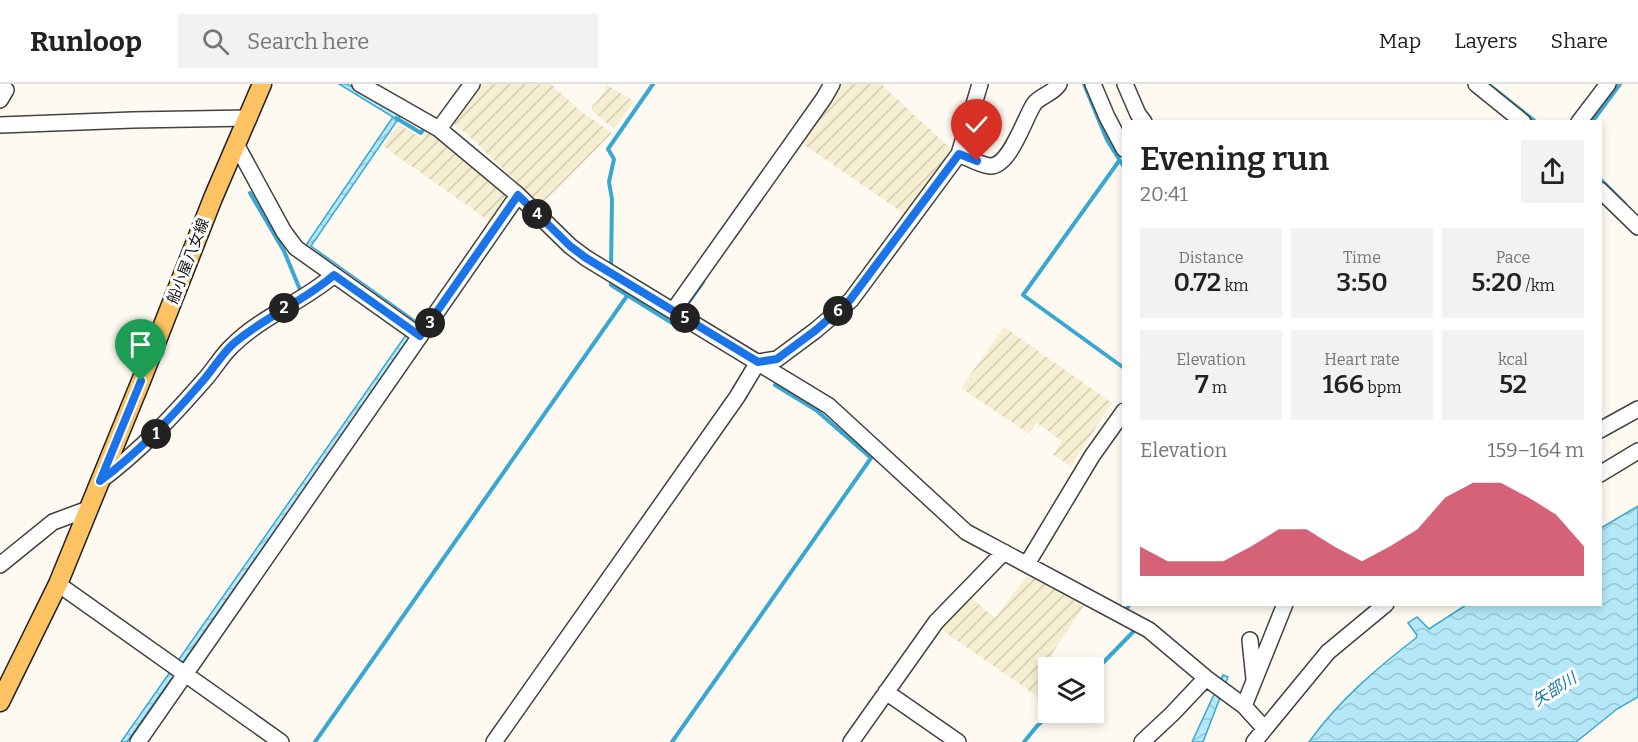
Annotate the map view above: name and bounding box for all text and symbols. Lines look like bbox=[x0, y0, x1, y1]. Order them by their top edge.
search box bbox=[178, 14, 598, 68]
text: Runloop bbox=[30, 25, 142, 58]
icon: search bbox=[199, 25, 232, 58]
text: Search here bbox=[247, 28, 369, 55]
text: Map bbox=[1379, 28, 1421, 54]
text: Layers bbox=[1454, 28, 1518, 54]
text: Share bbox=[1551, 28, 1608, 54]
pin bbox=[951, 99, 1002, 161]
icon: check bbox=[960, 108, 993, 141]
text: Evening run bbox=[1140, 139, 1329, 179]
button: share bbox=[1521, 140, 1584, 203]
text: 20:41 bbox=[1140, 182, 1188, 206]
pin: 4 bbox=[522, 199, 552, 229]
text: 4 bbox=[532, 204, 542, 223]
street label: 船小屋八女線 bbox=[163, 216, 213, 306]
text: Distance bbox=[1179, 248, 1243, 267]
text: Time bbox=[1343, 248, 1381, 267]
text: Pace bbox=[1496, 248, 1530, 267]
text: 0.72 bbox=[1173, 267, 1221, 298]
text: 3:50 bbox=[1336, 267, 1388, 298]
text: 5:20 bbox=[1471, 267, 1522, 298]
text: km bbox=[1221, 276, 1249, 295]
text: /km bbox=[1522, 276, 1555, 295]
pin: 2 bbox=[269, 293, 299, 323]
pin: 6 bbox=[823, 296, 853, 326]
text: 2 bbox=[279, 298, 289, 317]
text: 6 bbox=[833, 301, 843, 320]
pin: 5 bbox=[670, 303, 700, 333]
pin: 3 bbox=[415, 308, 445, 338]
text: 5 bbox=[681, 308, 689, 327]
text: 3 bbox=[425, 313, 435, 332]
pin bbox=[115, 319, 166, 381]
icon: arrive bbox=[124, 328, 157, 361]
text: Elevation bbox=[1176, 350, 1246, 369]
text: Heart rate bbox=[1324, 350, 1400, 369]
text: kcal bbox=[1498, 350, 1528, 369]
text: 7 bbox=[1195, 369, 1209, 400]
text: 166 bbox=[1323, 369, 1364, 400]
text: 52 bbox=[1499, 369, 1527, 400]
text: m bbox=[1209, 378, 1227, 397]
text: bpm bbox=[1364, 378, 1401, 397]
pin: 1 bbox=[141, 419, 171, 449]
text: 1 bbox=[153, 424, 159, 443]
text: Elevation bbox=[1140, 438, 1227, 462]
text: 159–164 m bbox=[1488, 438, 1584, 462]
map controls bbox=[1038, 657, 1104, 723]
button: layers bbox=[1038, 657, 1104, 723]
water label: 矢部川 bbox=[1529, 668, 1581, 710]

